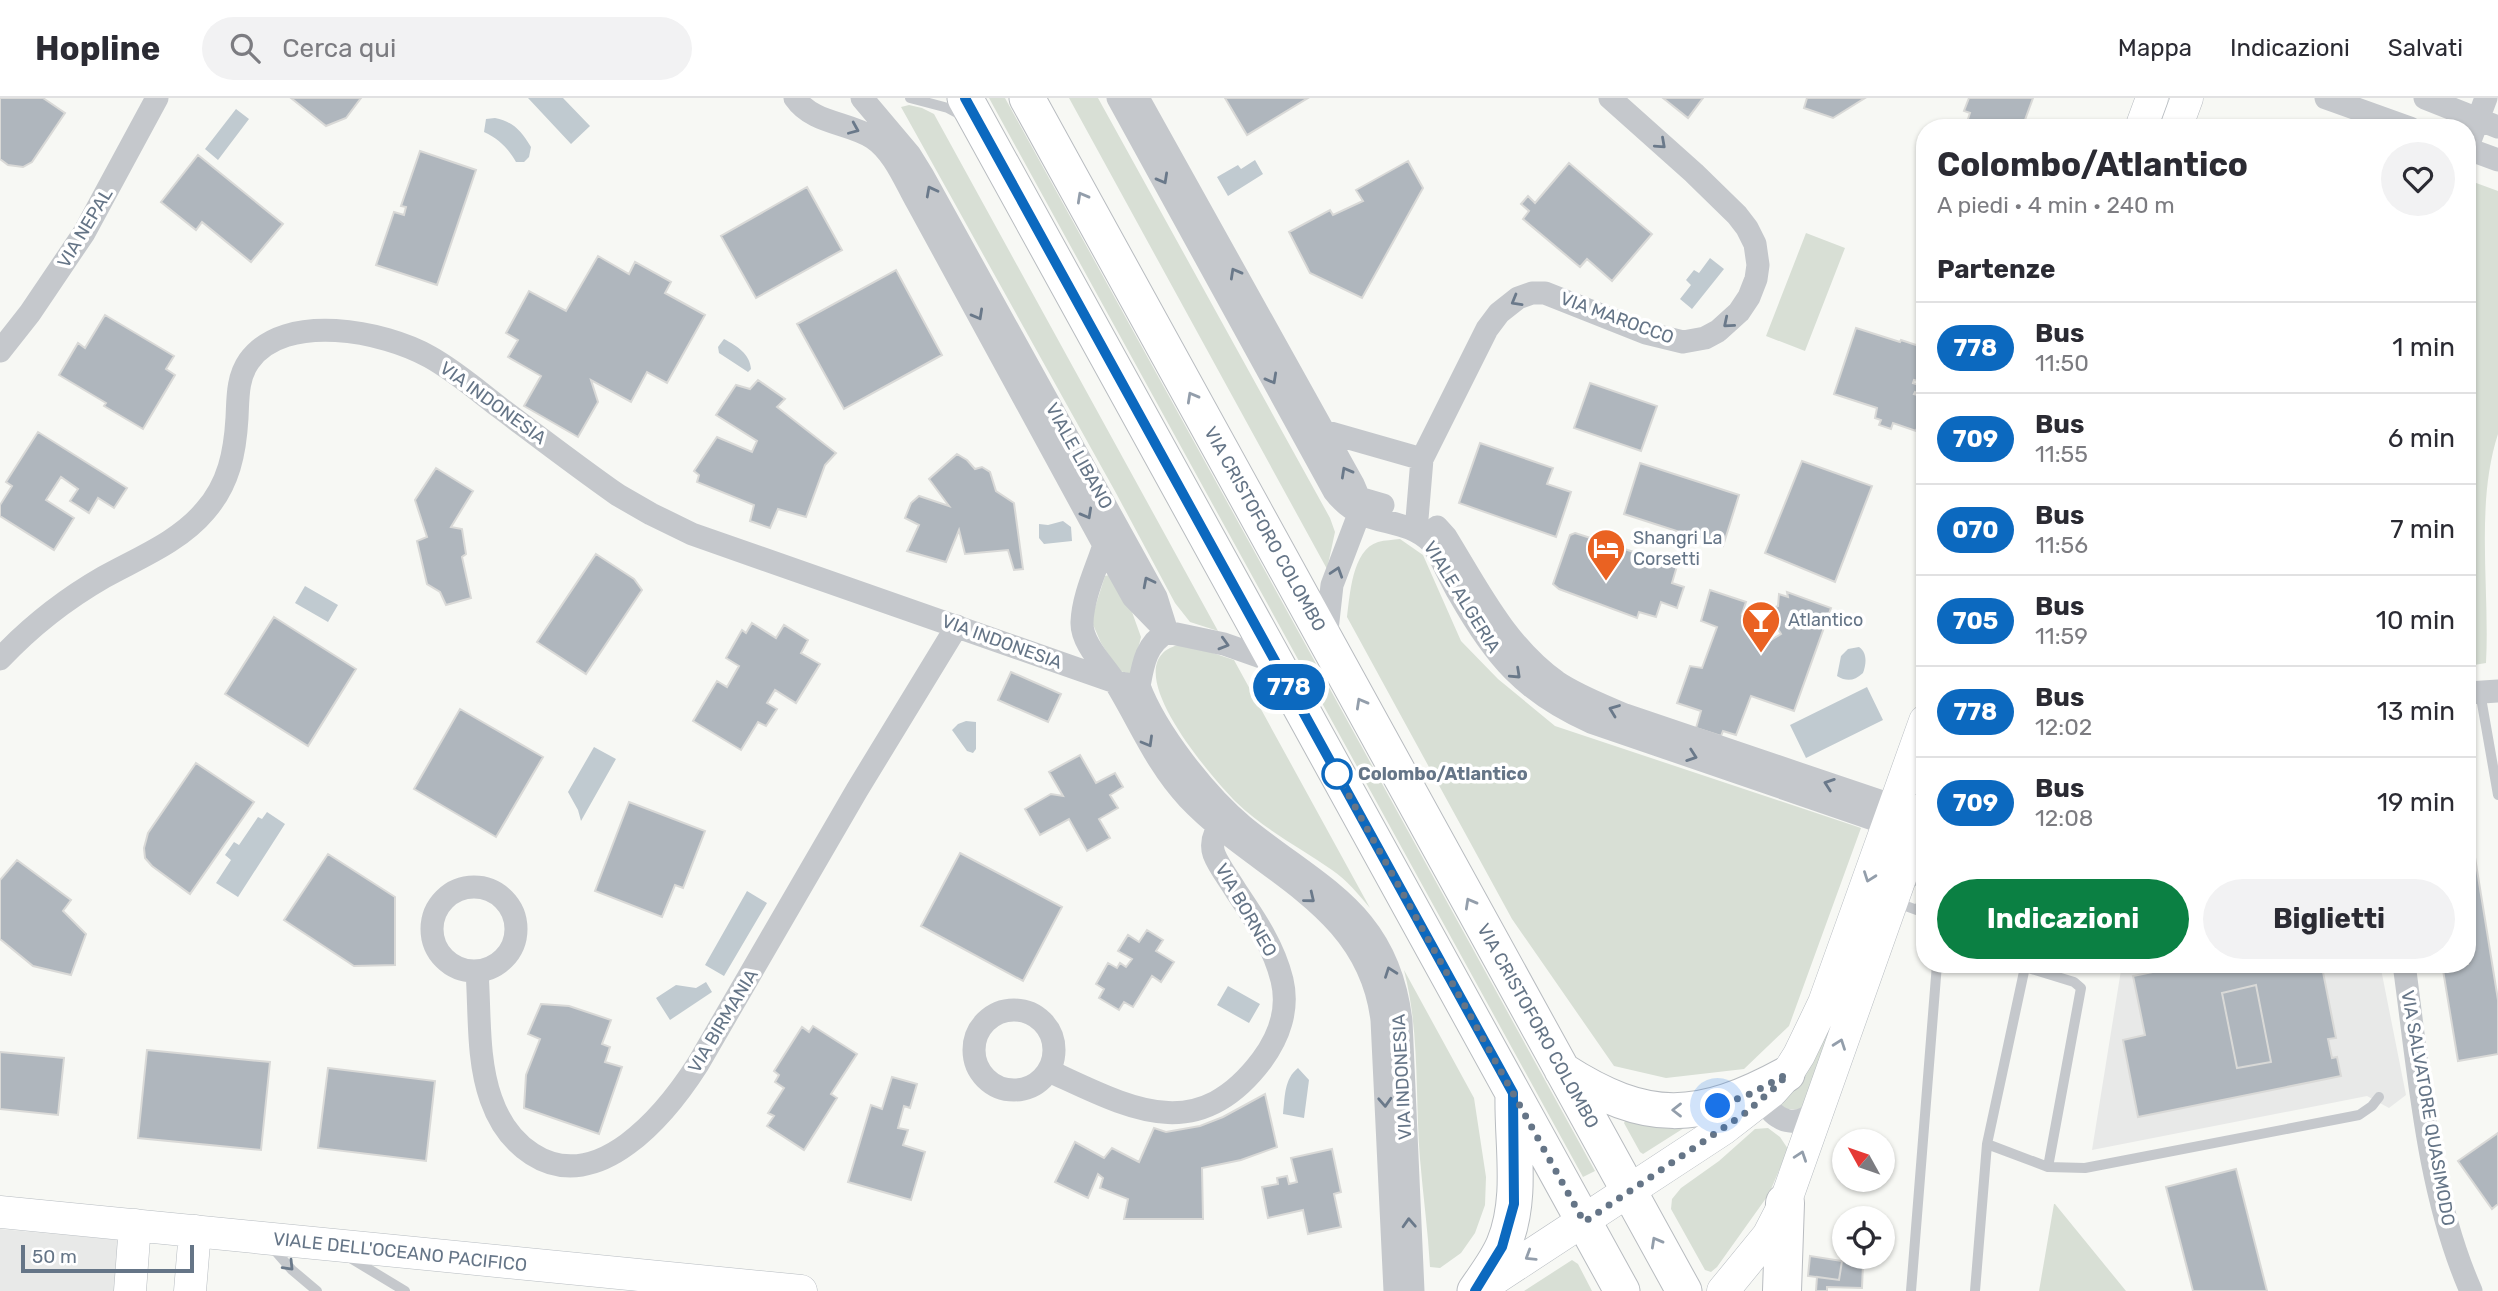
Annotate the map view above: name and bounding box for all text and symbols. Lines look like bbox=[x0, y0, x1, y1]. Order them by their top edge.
search box bbox=[202, 17, 692, 80]
text: Hopline bbox=[35, 29, 160, 68]
icon: search bbox=[226, 29, 264, 67]
text: Cerca qui bbox=[282, 33, 396, 64]
text: Mappa bbox=[2118, 34, 2192, 62]
text: Indicazioni bbox=[2230, 34, 2350, 62]
text: Salvati bbox=[2388, 34, 2463, 62]
one-way arrow bbox=[847, 121, 859, 135]
one-way arrow bbox=[1653, 135, 1666, 148]
button: heart bbox=[2381, 142, 2455, 216]
text: Colombo/Atlantico bbox=[1937, 145, 2248, 184]
one-way arrow bbox=[1155, 172, 1168, 184]
street label: VIA NEPAL bbox=[53, 184, 117, 272]
one-way arrow bbox=[926, 186, 939, 198]
text: A piedi · 4 min · 240 m bbox=[1937, 191, 2175, 219]
one-way arrow bbox=[1077, 192, 1091, 205]
text: Partenze bbox=[1937, 254, 2055, 285]
one-way arrow bbox=[1230, 268, 1243, 280]
street label: VIA MAROCCO bbox=[1557, 287, 1677, 349]
one-way arrow bbox=[1511, 293, 1524, 306]
one-way arrow bbox=[970, 307, 983, 320]
one-way arrow bbox=[1723, 314, 1735, 327]
text: Bus bbox=[2035, 318, 2084, 349]
text: 1 min bbox=[2392, 332, 2455, 363]
text: 778 bbox=[1954, 334, 1997, 362]
text: 11:50 bbox=[2035, 349, 2089, 377]
street label: VIA INDONESIA bbox=[435, 357, 551, 449]
one-way arrow bbox=[1264, 371, 1277, 384]
one-way arrow bbox=[1187, 391, 1200, 404]
street label: VIALE LIBANO bbox=[1041, 399, 1117, 513]
text: Bus bbox=[2035, 409, 2084, 440]
street label: VIA CRISTOFORO COLOMBO bbox=[1199, 423, 1331, 635]
text: 6 min bbox=[2388, 423, 2455, 454]
text: 709 bbox=[1953, 425, 1998, 453]
text: 11:55 bbox=[2035, 440, 2088, 468]
one-way arrow bbox=[1341, 466, 1354, 479]
text: Bus bbox=[2035, 500, 2084, 531]
one-way arrow bbox=[1079, 507, 1093, 519]
text: 7 min bbox=[2390, 514, 2455, 545]
text: 070 bbox=[1952, 516, 1999, 544]
hotel icon: Shangri La Corsetti bbox=[1585, 527, 1627, 582]
place label: Shangri La Corsetti bbox=[1633, 527, 1722, 570]
text: 11:56 bbox=[2035, 531, 2088, 559]
street label: VIALE ALGERIA bbox=[1419, 537, 1505, 657]
one-way arrow bbox=[1329, 567, 1343, 579]
one-way arrow bbox=[1143, 577, 1157, 589]
text: Bus bbox=[2035, 591, 2084, 622]
bar icon: Atlantico bbox=[1740, 599, 1782, 654]
text: 10 min bbox=[2376, 605, 2455, 636]
text: 705 bbox=[1953, 607, 1998, 635]
place label: Atlantico bbox=[1788, 609, 1863, 631]
street label: VIA INDONESIA bbox=[939, 610, 1065, 674]
text: 11:59 bbox=[2035, 622, 2088, 650]
one-way arrow bbox=[1218, 636, 1230, 651]
line badge: 778 bbox=[1249, 664, 1329, 710]
one-way arrow bbox=[1508, 666, 1521, 678]
text: 778 bbox=[1267, 673, 1311, 701]
text: Bus bbox=[2035, 682, 2084, 713]
text: 13 min bbox=[2377, 696, 2455, 727]
one-way arrow bbox=[1356, 698, 1369, 711]
text: 778 bbox=[1954, 698, 1997, 726]
one-way arrow bbox=[1609, 705, 1621, 719]
text: 12:02 bbox=[2035, 713, 2092, 741]
one-way arrow bbox=[1140, 734, 1153, 747]
one-way arrow bbox=[1685, 748, 1697, 762]
marker: Colombo/Atlantico bbox=[1322, 759, 1352, 789]
place label: Colombo/Atlantico bbox=[1358, 763, 1528, 785]
text: Bus bbox=[2035, 773, 2084, 804]
one-way arrow bbox=[1824, 778, 1836, 792]
text: 19 min bbox=[2377, 787, 2455, 818]
text: 709 bbox=[1953, 789, 1998, 817]
text: 12:08 bbox=[2035, 804, 2093, 832]
street label: VIA BORNEO bbox=[1210, 859, 1282, 961]
one-way arrow bbox=[1863, 870, 1877, 882]
button: Indicazioni bbox=[1937, 879, 2189, 959]
button: Biglietti bbox=[2203, 879, 2455, 959]
one-way arrow bbox=[1303, 890, 1315, 903]
one-way arrow bbox=[1465, 897, 1478, 910]
street label: VIA CRISTOFORO COLOMBO bbox=[1472, 920, 1604, 1132]
street label: VIA BIRMANIA bbox=[683, 965, 763, 1077]
one-way arrow bbox=[1384, 967, 1398, 979]
street label: VIA SALVATORE QUASIMODO bbox=[2396, 988, 2460, 1228]
street label: VIA INDONESIA bbox=[1388, 1013, 1416, 1141]
one-way arrow bbox=[1832, 1039, 1846, 1051]
your location bbox=[1700, 1088, 1735, 1123]
one-way arrow bbox=[1377, 1096, 1392, 1107]
one-way arrow bbox=[1671, 1102, 1682, 1118]
north arrow bbox=[1832, 1129, 1895, 1192]
map controls bbox=[1832, 1129, 1895, 1269]
one-way arrow bbox=[1793, 1150, 1807, 1162]
button: locate bbox=[1832, 1206, 1895, 1269]
one-way arrow bbox=[1402, 1217, 1417, 1228]
street label: VIALE DELL'OCEANO PACIFICO bbox=[272, 1228, 528, 1276]
one-way arrow bbox=[1651, 1236, 1664, 1249]
scale bar bbox=[21, 1242, 194, 1274]
text: 50 m bbox=[32, 1245, 77, 1268]
one-way arrow bbox=[1524, 1248, 1537, 1261]
one-way arrow bbox=[281, 1258, 293, 1271]

